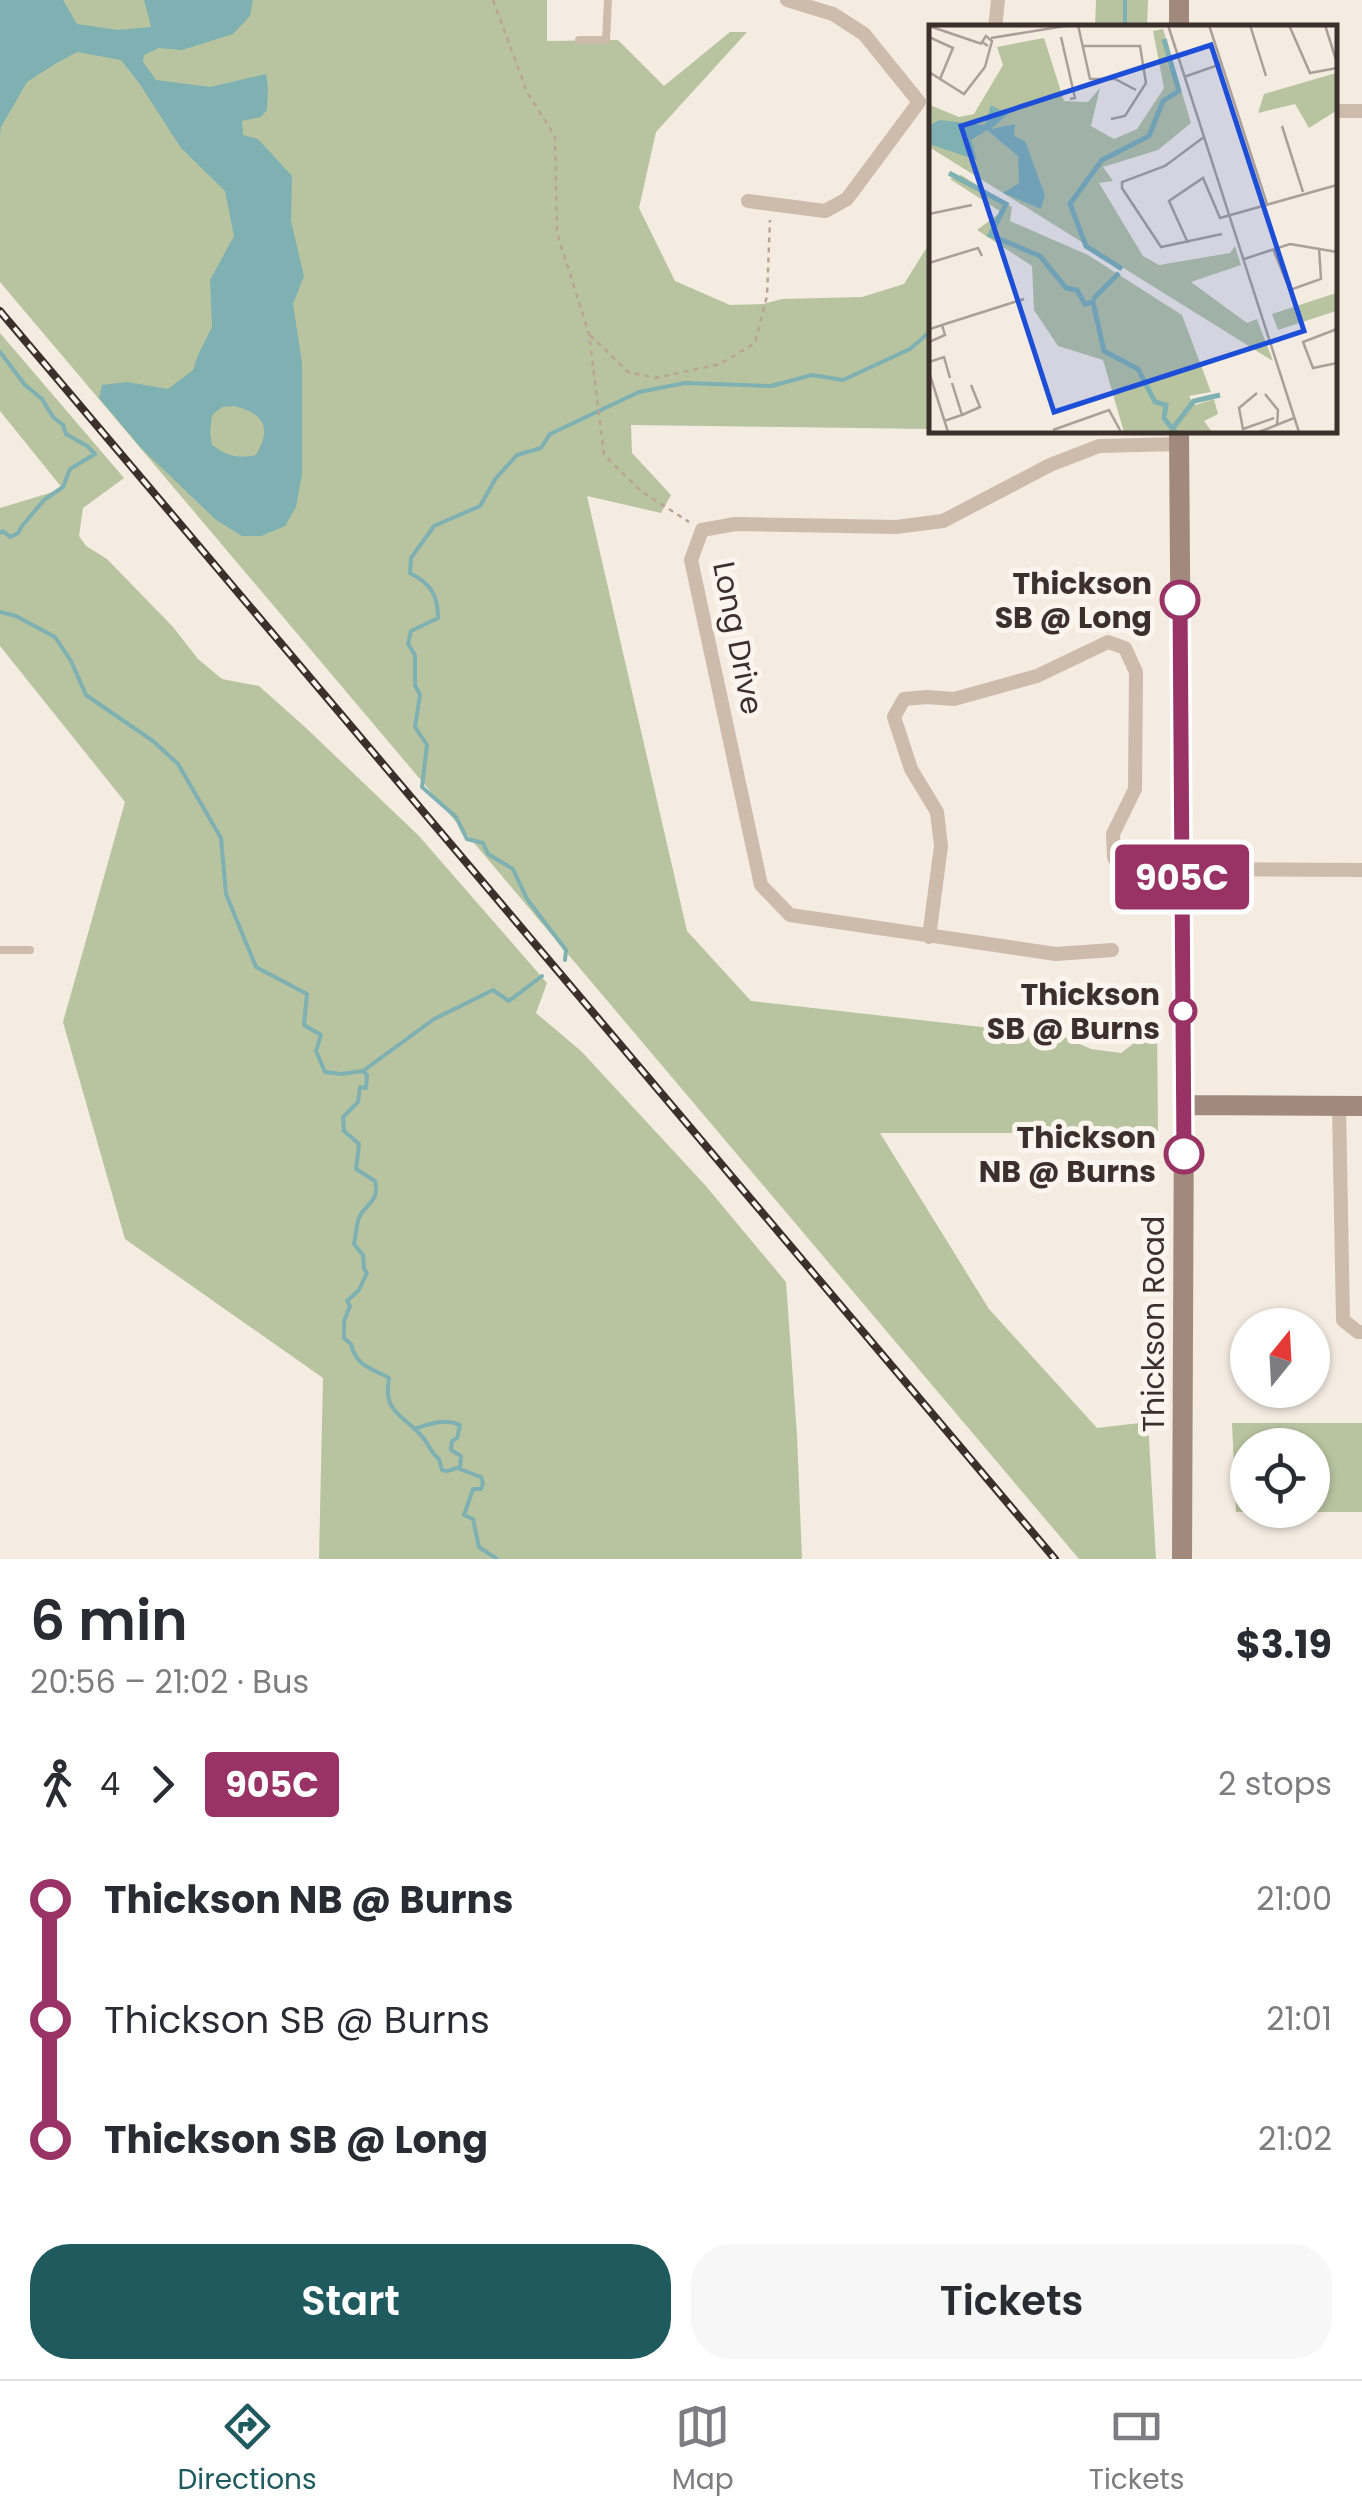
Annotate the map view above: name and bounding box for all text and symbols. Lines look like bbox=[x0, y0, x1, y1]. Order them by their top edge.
inset map bbox=[929, 25, 1337, 432]
street label: Long Drive bbox=[702, 558, 774, 718]
place label: Thickson SB @ Long bbox=[995, 562, 1152, 639]
marker: Thickson SB @ Long bbox=[1161, 581, 1199, 619]
line badge: 905C bbox=[1112, 844, 1252, 910]
text: 905C bbox=[1135, 853, 1229, 902]
place label: Thickson SB @ Burns bbox=[987, 973, 1160, 1050]
marker: Thickson SB @ Burns bbox=[1170, 998, 1196, 1024]
place label: Thickson NB @ Burns bbox=[979, 1116, 1156, 1193]
marker: Thickson NB @ Burns bbox=[1165, 1135, 1203, 1173]
street label: Thickson Road bbox=[1132, 1216, 1175, 1432]
north arrow bbox=[1230, 1308, 1330, 1408]
map controls bbox=[1230, 1308, 1330, 1528]
button: locate bbox=[1230, 1428, 1330, 1528]
text: 6 min bbox=[30, 1582, 188, 1659]
text: $3.19 bbox=[1236, 1618, 1332, 1671]
text: 20:56 – 21:02 · Bus bbox=[30, 1659, 309, 1704]
icon: walk bbox=[30, 1757, 85, 1812]
icon: forward bbox=[135, 1757, 190, 1812]
text: 905C bbox=[225, 1760, 319, 1809]
text: 4 bbox=[100, 1761, 120, 1806]
text: 2 stops bbox=[1218, 1761, 1332, 1806]
text: Thickson NB @ Burns bbox=[104, 1873, 513, 1926]
text: 21:00 bbox=[1256, 1876, 1332, 1921]
text: Thickson SB @ Burns bbox=[104, 1993, 490, 2046]
text: 21:01 bbox=[1266, 1996, 1332, 2041]
text: Thickson SB @ Long bbox=[104, 2113, 488, 2166]
text: 21:02 bbox=[1258, 2116, 1332, 2161]
button: Start bbox=[30, 2244, 671, 2359]
button: Tickets bbox=[691, 2244, 1332, 2359]
tab: Directions bbox=[178, 2399, 317, 2501]
tab: Map bbox=[672, 2399, 734, 2501]
tab: Tickets bbox=[1089, 2399, 1184, 2501]

